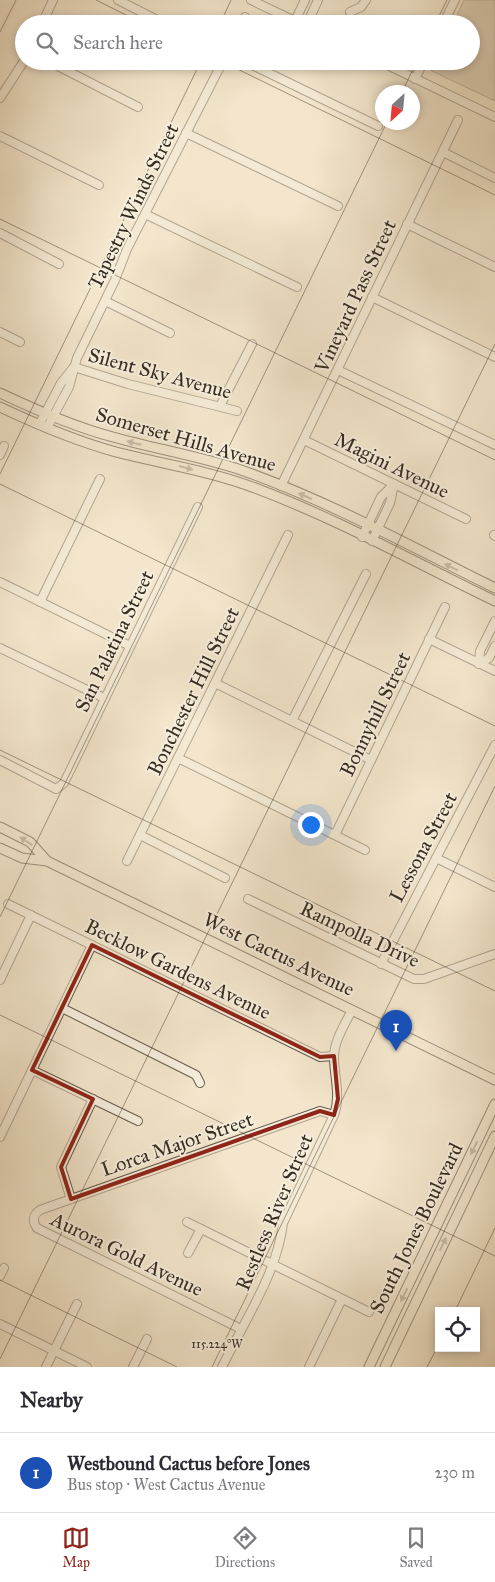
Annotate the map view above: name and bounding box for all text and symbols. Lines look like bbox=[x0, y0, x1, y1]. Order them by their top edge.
search box bbox=[15, 15, 480, 70]
icon: search bbox=[33, 29, 61, 57]
text: Search here bbox=[73, 31, 163, 54]
north arrow bbox=[375, 85, 420, 130]
street label: Tapestry Winds Street bbox=[82, 119, 184, 293]
street label: Vineyard Pass Street bbox=[309, 216, 401, 377]
street label: Silent Sky Avenue bbox=[86, 342, 234, 404]
street label: Somerset Hills Avenue bbox=[93, 402, 279, 476]
street label: Magini Avenue bbox=[330, 427, 453, 504]
one-way arrow bbox=[126, 438, 141, 446]
one-way arrow bbox=[179, 464, 194, 472]
one-way arrow bbox=[298, 492, 312, 500]
one-way arrow bbox=[444, 563, 458, 571]
street label: San Palatina Street bbox=[69, 566, 159, 716]
street label: Bonchester Hill Street bbox=[142, 603, 244, 779]
street label: Bonnyhill Street bbox=[335, 648, 415, 780]
street label: Lessona Street bbox=[384, 788, 462, 906]
your location bbox=[298, 812, 324, 838]
one-way arrow bbox=[19, 836, 33, 846]
street label: Rampolla Drive bbox=[296, 896, 424, 972]
street label: West Cactus Avenue bbox=[200, 907, 358, 1001]
street label: Becklow Gardens Avenue bbox=[81, 914, 275, 1024]
pin: 1 bbox=[380, 1010, 412, 1051]
street label: Lorca Major Street bbox=[98, 1107, 256, 1181]
street label: Restless River Street bbox=[230, 1130, 318, 1294]
street label: South Jones Boulevard bbox=[364, 1139, 469, 1318]
one-way arrow bbox=[470, 1141, 478, 1155]
street label: Aurora Gold Avenue bbox=[46, 1206, 207, 1301]
one-way arrow bbox=[439, 1237, 447, 1251]
one-way arrow bbox=[399, 1288, 407, 1302]
map controls bbox=[435, 1307, 480, 1352]
button: locate bbox=[435, 1307, 480, 1352]
text: 115.224°W bbox=[191, 1337, 243, 1351]
text: Nearby bbox=[20, 1387, 83, 1413]
text: Westbound Cactus before Jones bbox=[67, 1452, 310, 1475]
text: 1 bbox=[33, 1463, 39, 1482]
text: 230 m bbox=[435, 1463, 475, 1482]
text: Bus stop · West Cactus Avenue bbox=[67, 1475, 266, 1494]
tab: Map bbox=[62, 1524, 90, 1571]
tab: Directions bbox=[215, 1524, 275, 1571]
tab: Saved bbox=[400, 1524, 433, 1571]

